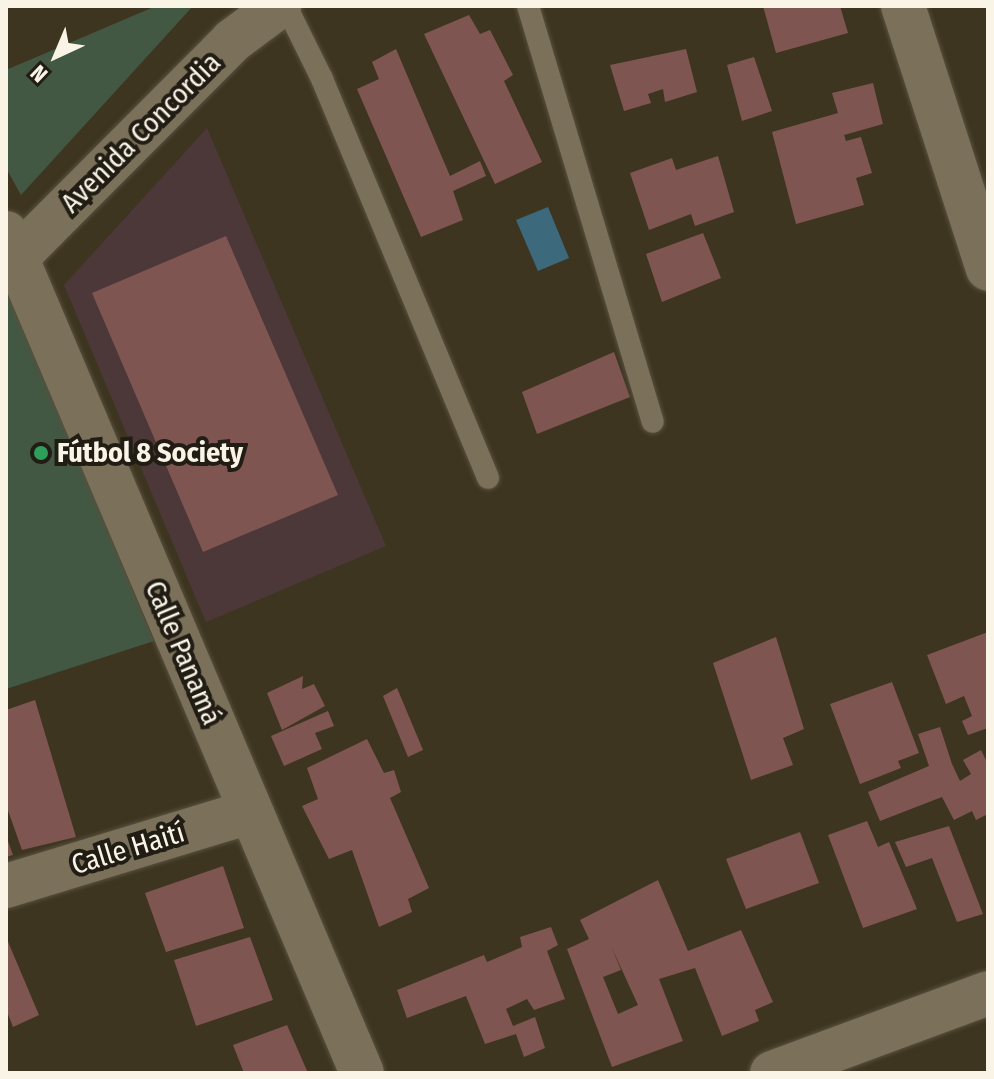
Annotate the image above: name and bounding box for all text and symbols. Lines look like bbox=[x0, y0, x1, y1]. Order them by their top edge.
north arrow bbox=[16, 16, 96, 96]
street label: Avenida Concordia bbox=[54, 46, 228, 220]
text: N bbox=[25, 59, 53, 88]
place label: Fútbol 8 Society bbox=[57, 436, 243, 470]
marker: Fútbol 8 Society bbox=[32, 444, 50, 462]
street label: Calle Panamá bbox=[138, 576, 228, 730]
street label: Calle Haití bbox=[67, 816, 189, 882]

